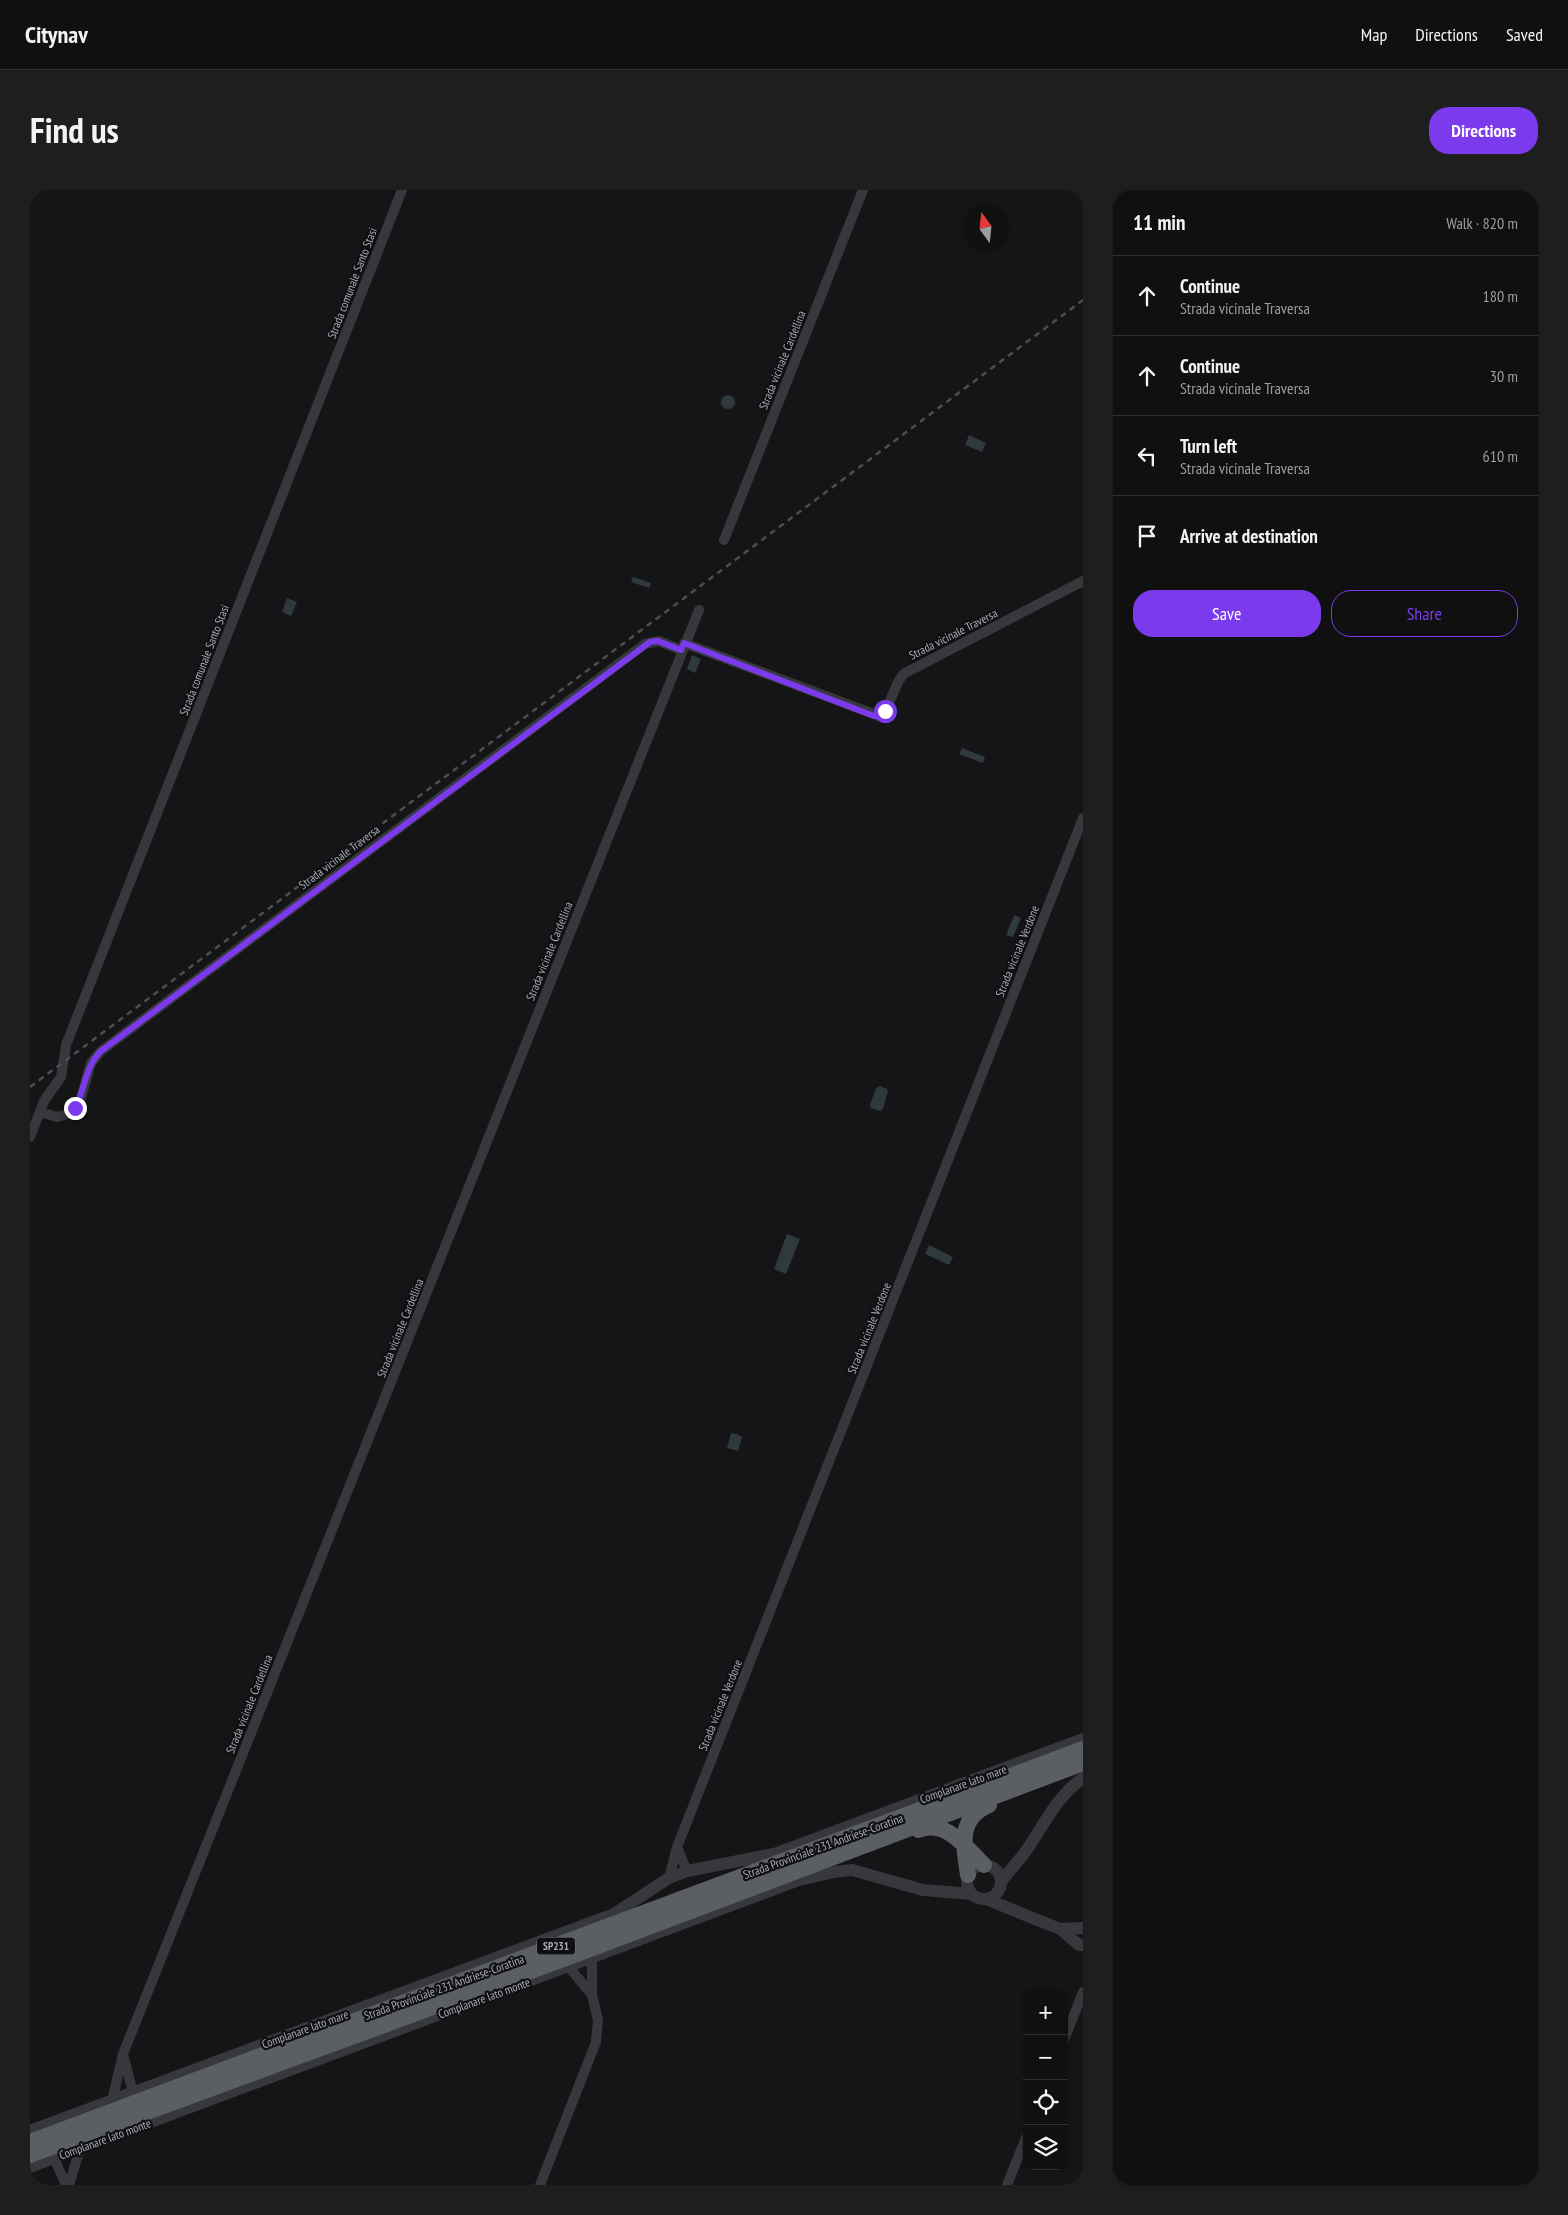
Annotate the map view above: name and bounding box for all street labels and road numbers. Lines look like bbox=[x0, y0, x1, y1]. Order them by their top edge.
street label: Strada comunale Santo Stasi bbox=[324, 225, 380, 341]
street label: Strada vicinale Cardellina bbox=[755, 308, 809, 412]
street label: Strada comunale Santo Stasi bbox=[176, 602, 232, 718]
street label: Strada vicinale Traversa bbox=[906, 605, 1000, 663]
street label: Strada vicinale Traversa bbox=[296, 822, 383, 892]
street label: Strada vicinale Cardellina bbox=[522, 899, 576, 1003]
street label: Strada vicinale Verdone bbox=[992, 903, 1042, 999]
street label: Strada vicinale Cardellina bbox=[373, 1276, 427, 1380]
street label: Strada vicinale Verdone bbox=[844, 1280, 894, 1376]
street label: Strada vicinale Cardellina bbox=[222, 1652, 276, 1756]
street label: Strada vicinale Verdone bbox=[695, 1657, 745, 1753]
street label: Complanare lato mare bbox=[918, 1761, 1008, 1807]
street label: Strada Provinciale 231 Andriese-Coratina bbox=[741, 1810, 905, 1882]
road number: SP231 bbox=[537, 1938, 575, 1954]
street label: Strada Provinciale 231 Andriese-Coratina bbox=[362, 1951, 526, 2023]
street label: Complanare lato monte bbox=[436, 1974, 532, 2022]
street label: Complanare lato mare bbox=[260, 2006, 350, 2052]
street label: Complanare lato monte bbox=[57, 2115, 153, 2163]

